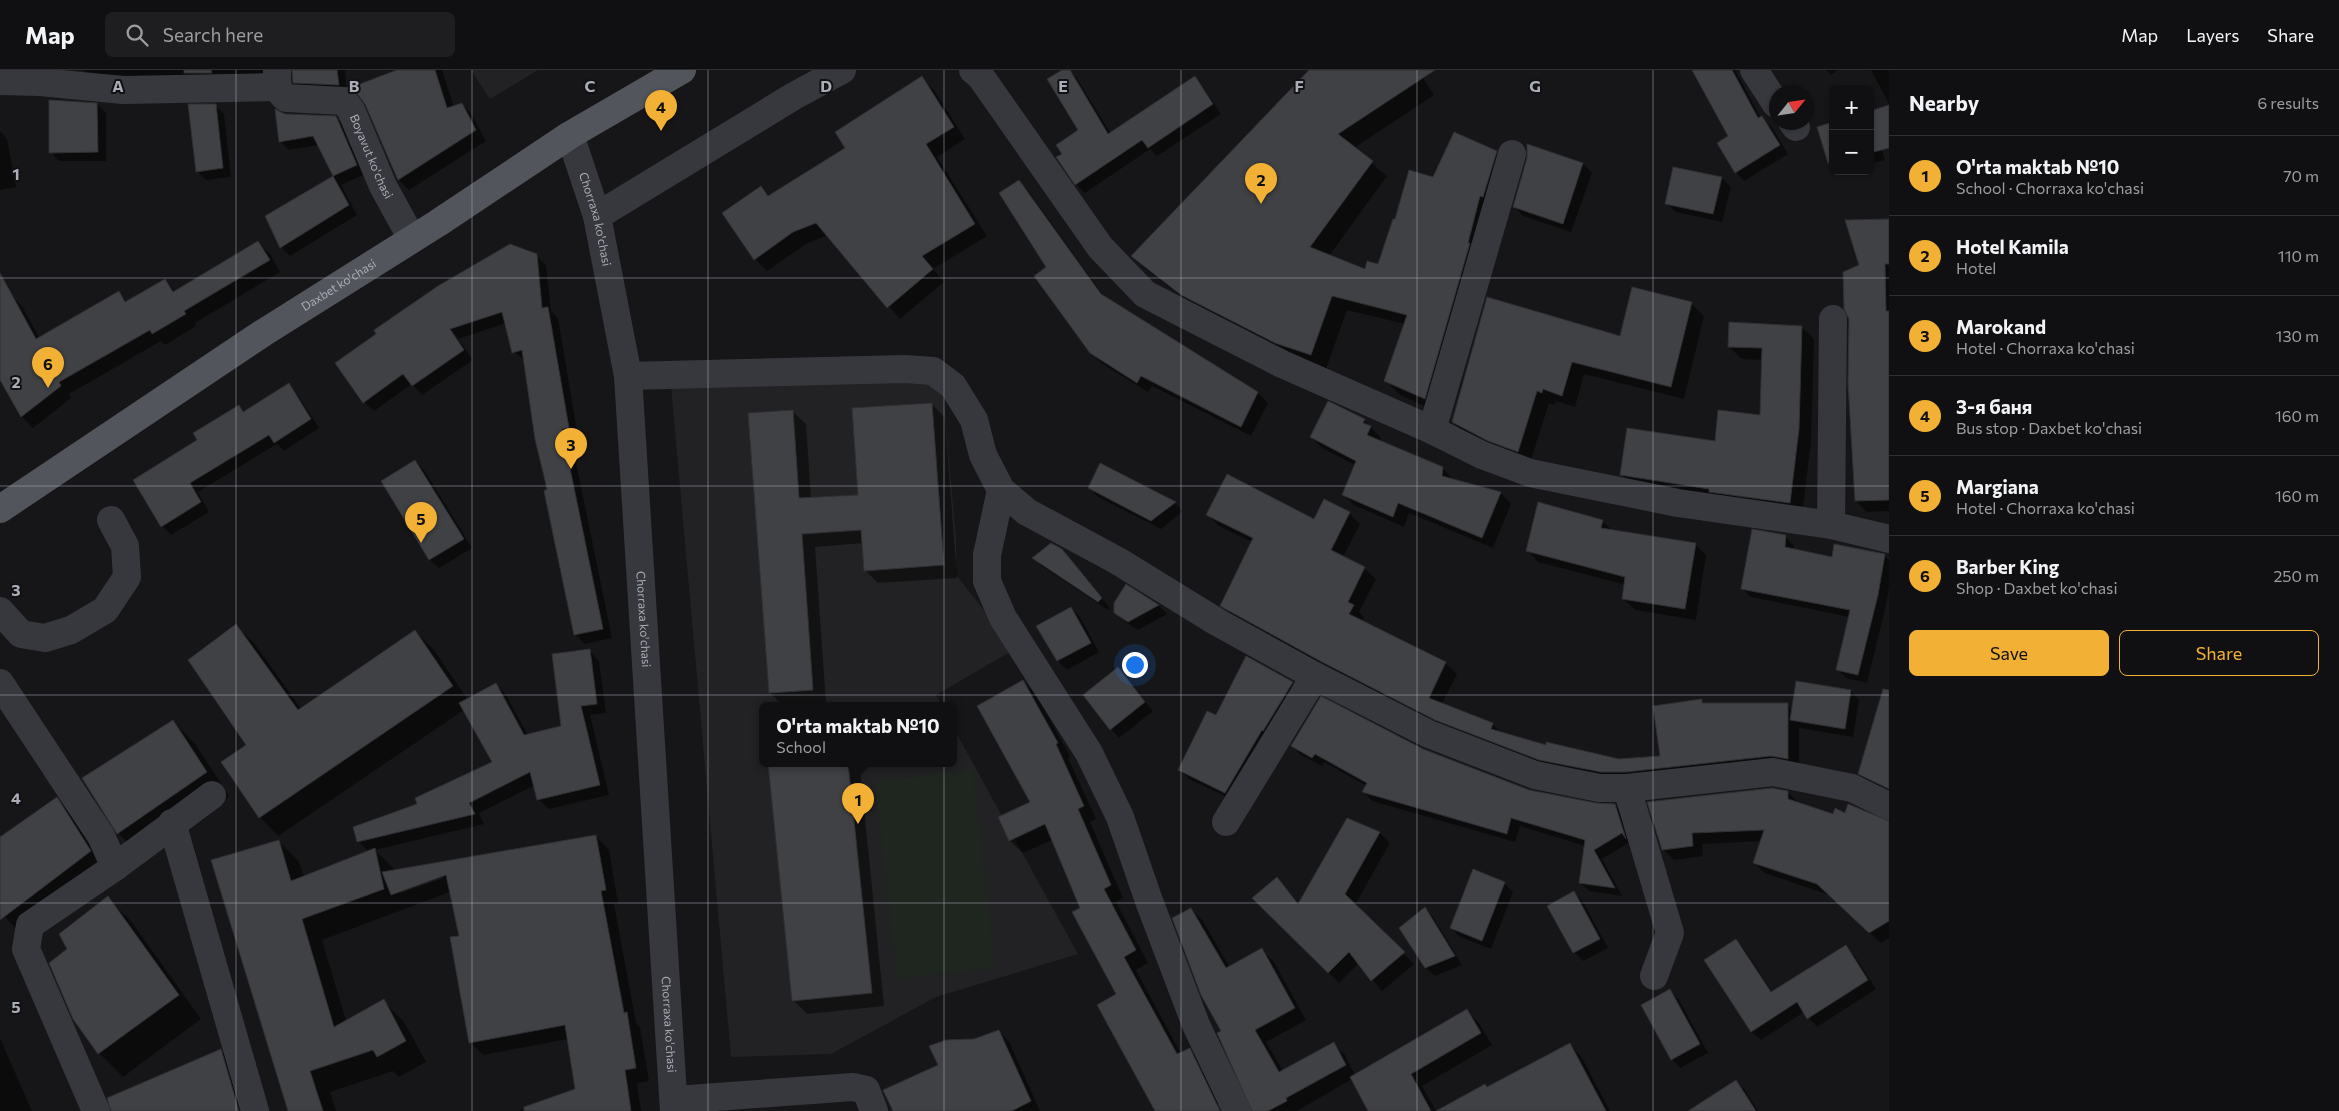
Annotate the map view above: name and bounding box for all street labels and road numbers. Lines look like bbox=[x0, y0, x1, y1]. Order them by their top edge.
street label: Boyavut ko'chasi bbox=[348, 112, 396, 201]
street label: Chorraxa ko'chasi bbox=[577, 170, 615, 267]
street label: Daxbet ko'chasi bbox=[298, 256, 378, 313]
street label: Chorraxa ko'chasi bbox=[634, 570, 654, 668]
street label: Chorraxa ko'chasi bbox=[660, 976, 680, 1073]

